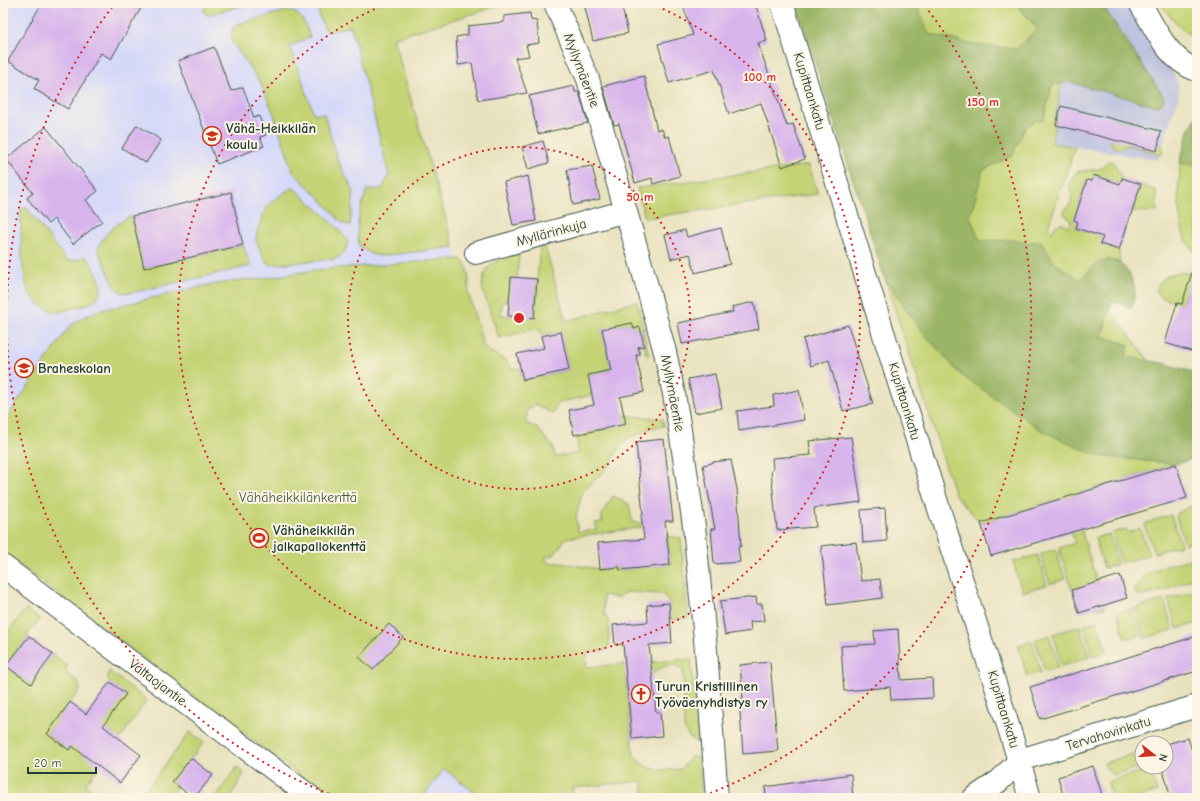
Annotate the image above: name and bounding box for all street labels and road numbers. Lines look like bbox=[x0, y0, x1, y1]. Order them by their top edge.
street label: Myllymäentie bbox=[560, 31, 603, 110]
street label: Kupittaankatu bbox=[790, 50, 829, 132]
street label: Myllärinkuja bbox=[514, 215, 588, 250]
street label: Myllymäentie bbox=[657, 353, 688, 433]
street label: Kupittaankatu bbox=[885, 360, 924, 442]
street label: Valtaojantie bbox=[126, 655, 190, 710]
street label: Kupittaankatu bbox=[984, 668, 1023, 750]
street label: Tervahovinkatu bbox=[1064, 712, 1153, 754]

